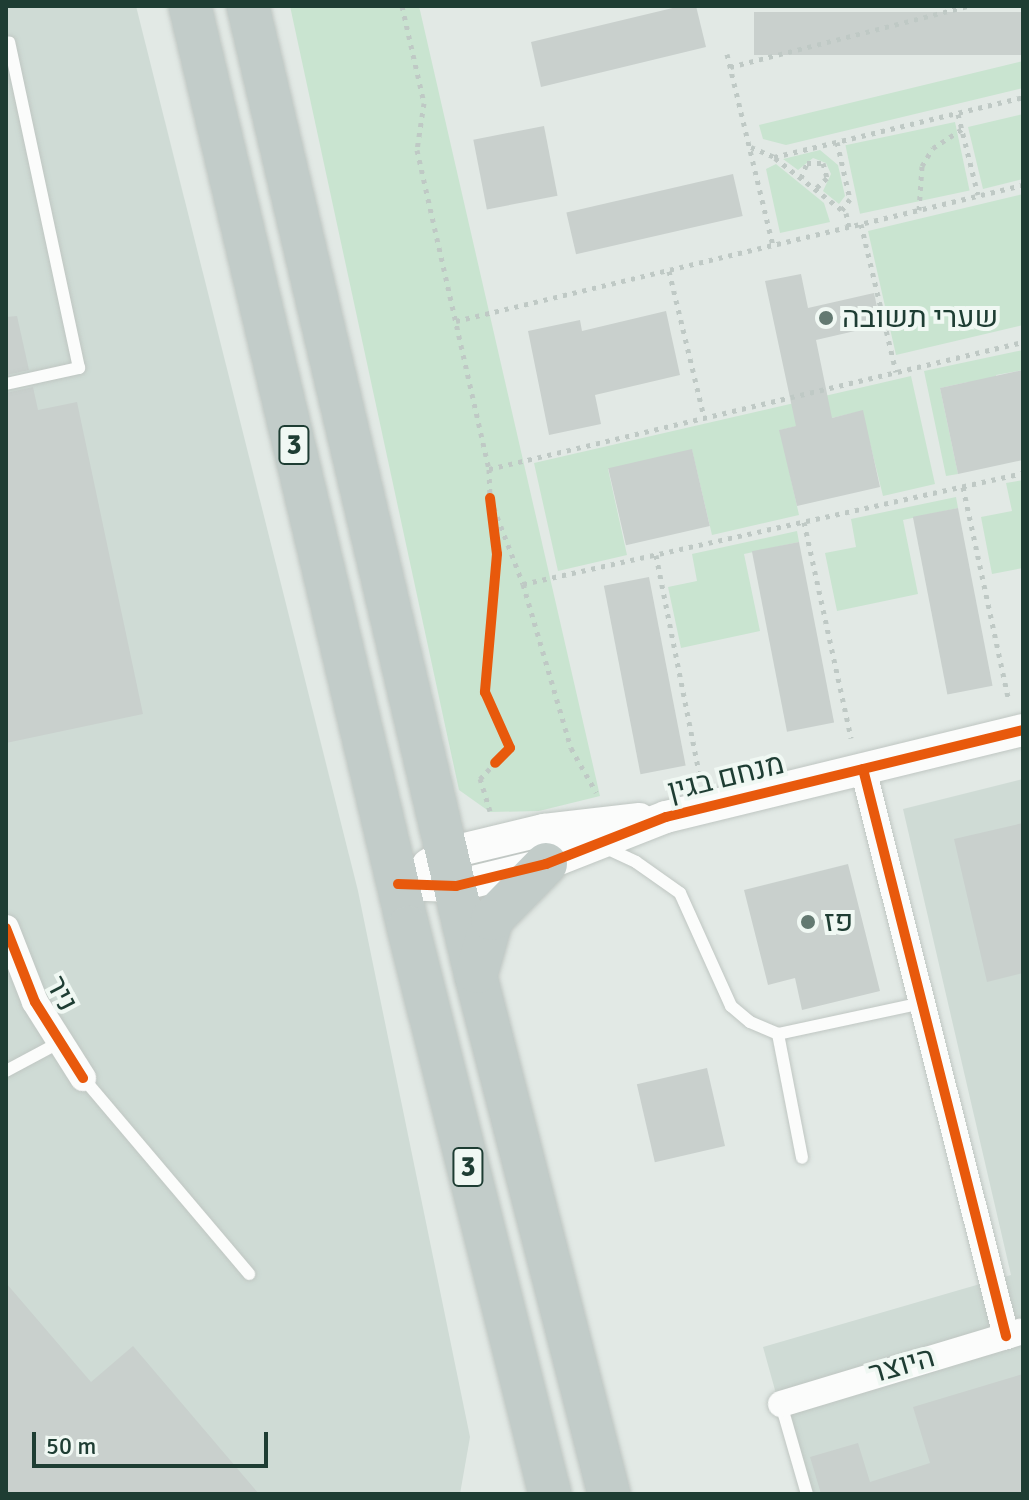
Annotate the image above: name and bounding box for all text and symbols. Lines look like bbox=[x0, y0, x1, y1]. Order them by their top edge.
place label: שערי תשובה bbox=[842, 300, 998, 336]
marker: שערי תשובה bbox=[817, 309, 835, 327]
road number: 3 bbox=[278, 421, 310, 469]
street label: מנחם בגין bbox=[664, 746, 788, 810]
place label: פז bbox=[824, 904, 853, 940]
marker: פז bbox=[799, 913, 817, 931]
street label: ניר bbox=[37, 970, 85, 1018]
road number: 3 bbox=[452, 1143, 484, 1191]
street label: היוצר bbox=[865, 1340, 939, 1392]
scale bar bbox=[36, 1416, 272, 1466]
text: 50 m bbox=[46, 1431, 96, 1461]

